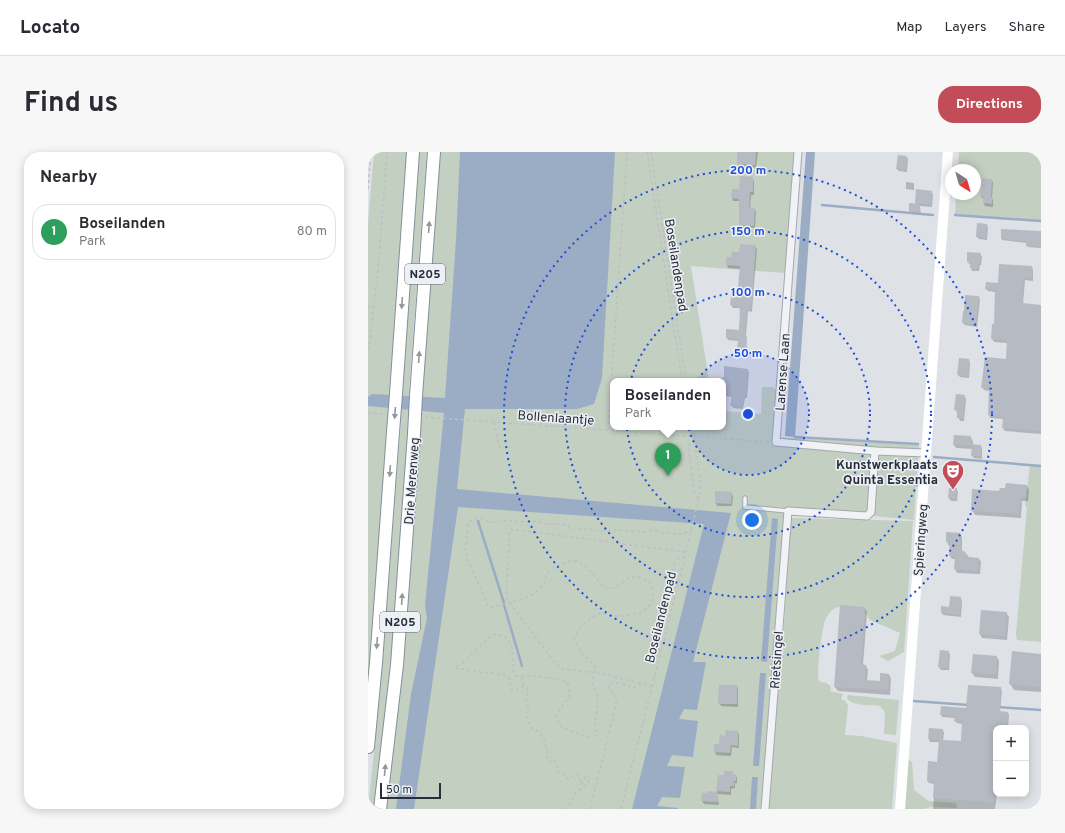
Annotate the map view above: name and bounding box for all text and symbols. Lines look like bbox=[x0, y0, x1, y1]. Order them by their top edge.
text: Locato bbox=[20, 16, 80, 40]
text: Map bbox=[896, 19, 922, 36]
text: Layers bbox=[944, 19, 986, 36]
text: Share bbox=[1008, 19, 1045, 36]
text: Find us bbox=[24, 86, 118, 122]
button: Directions bbox=[938, 86, 1041, 123]
text: 200 m bbox=[730, 163, 766, 179]
north arrow bbox=[945, 164, 981, 200]
text: Nearby bbox=[40, 167, 97, 189]
text: Boseilanden bbox=[79, 215, 165, 234]
street label: Boseilandenpad bbox=[660, 218, 690, 313]
one-way arrow bbox=[425, 221, 432, 233]
text: 1 bbox=[51, 224, 57, 240]
text: 80 m bbox=[297, 224, 327, 240]
text: 150 m bbox=[731, 224, 765, 240]
text: Park bbox=[79, 234, 106, 250]
road number: N205 bbox=[405, 264, 445, 284]
text: 100 m bbox=[731, 285, 765, 301]
one-way arrow bbox=[399, 297, 406, 309]
street label: Larense Laan bbox=[773, 333, 795, 412]
text: 50 m bbox=[734, 346, 762, 362]
one-way arrow bbox=[416, 351, 423, 363]
popup bbox=[610, 378, 726, 430]
text: Boseilanden bbox=[625, 387, 711, 406]
text: Park bbox=[625, 406, 652, 422]
one-way arrow bbox=[391, 407, 398, 419]
centre of rings bbox=[741, 407, 755, 421]
street label: Bollenlaantje bbox=[517, 408, 595, 430]
street label: Drie Merenweg bbox=[402, 437, 424, 525]
pin: 1 bbox=[655, 443, 681, 476]
place label: Kunstwerkplaats Quinta Essentia bbox=[836, 458, 938, 489]
theatre icon: Kunstwerkplaats Quinta Essentia bbox=[940, 458, 966, 491]
one-way arrow bbox=[387, 465, 394, 477]
street label: Spieringweg bbox=[911, 503, 933, 577]
your location bbox=[742, 510, 762, 530]
street label: Boseilandenpad bbox=[643, 570, 681, 665]
one-way arrow bbox=[398, 593, 405, 605]
road number: N205 bbox=[380, 612, 420, 632]
street label: Rietsingel bbox=[768, 631, 788, 690]
one-way arrow bbox=[374, 637, 381, 649]
map controls bbox=[993, 725, 1029, 797]
button: + bbox=[993, 725, 1029, 761]
button: − bbox=[993, 761, 1029, 797]
one-way arrow bbox=[382, 764, 388, 776]
scale bar bbox=[380, 781, 441, 800]
text: 50 m bbox=[386, 783, 412, 797]

